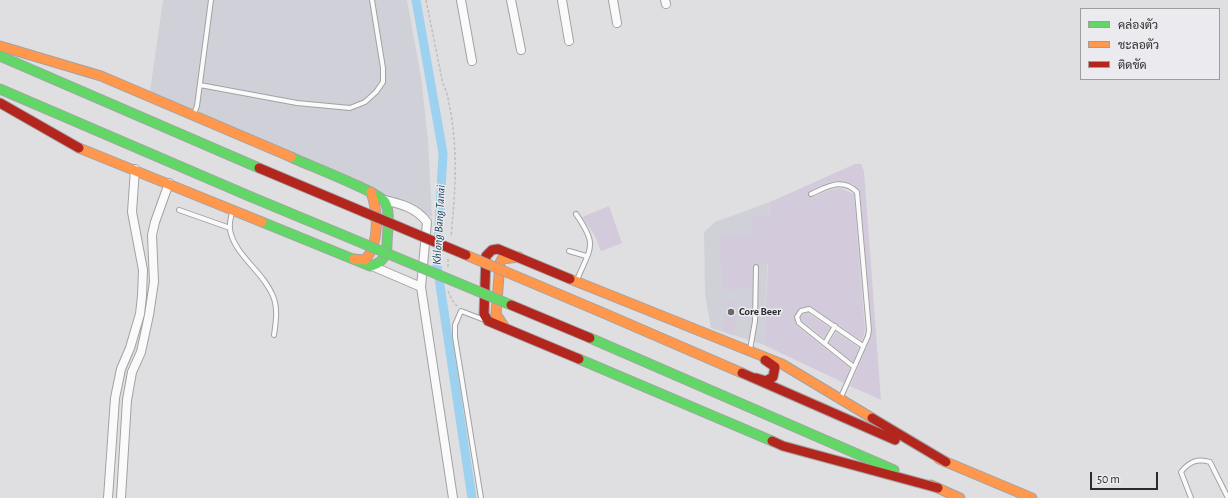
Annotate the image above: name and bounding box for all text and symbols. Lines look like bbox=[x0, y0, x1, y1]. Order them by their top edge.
legend bbox=[1080, 8, 1220, 80]
text: คล่องตัว bbox=[1118, 19, 1158, 31]
text: ชะลอตัว bbox=[1118, 39, 1159, 51]
text: ติดขัด bbox=[1118, 59, 1147, 71]
water label: Khlong Bang Tanai bbox=[430, 185, 448, 265]
place label: Core Beer bbox=[739, 305, 781, 319]
marker: Core Beer bbox=[726, 307, 736, 317]
scale bar bbox=[1092, 464, 1160, 490]
text: 50 m bbox=[1097, 473, 1120, 485]

